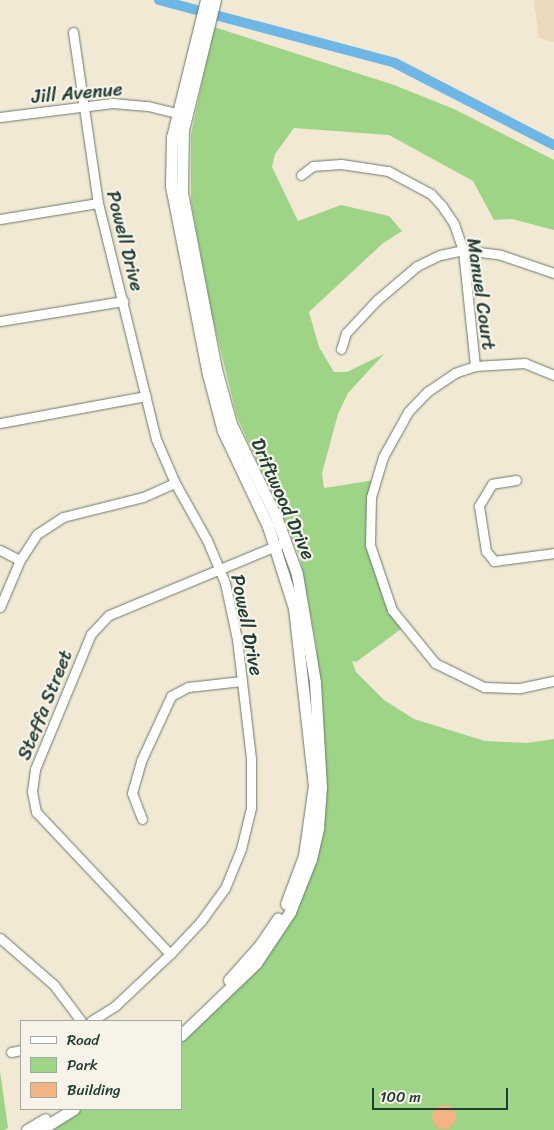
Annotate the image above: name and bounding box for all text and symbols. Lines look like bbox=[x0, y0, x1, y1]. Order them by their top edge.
street label: Jill Avenue bbox=[31, 78, 123, 108]
street label: Powell Drive bbox=[101, 188, 149, 294]
street label: Manuel Court bbox=[462, 237, 500, 351]
street label: Driftwood Drive bbox=[246, 435, 320, 563]
street label: Powell Drive bbox=[226, 572, 268, 678]
street label: Steffa Street bbox=[13, 647, 77, 763]
legend bbox=[20, 1020, 182, 1110]
text: Road bbox=[67, 1027, 99, 1053]
text: Park bbox=[67, 1052, 98, 1078]
text: Building bbox=[67, 1077, 121, 1103]
scale bar bbox=[374, 1078, 510, 1110]
text: 100 m bbox=[380, 1084, 421, 1110]

